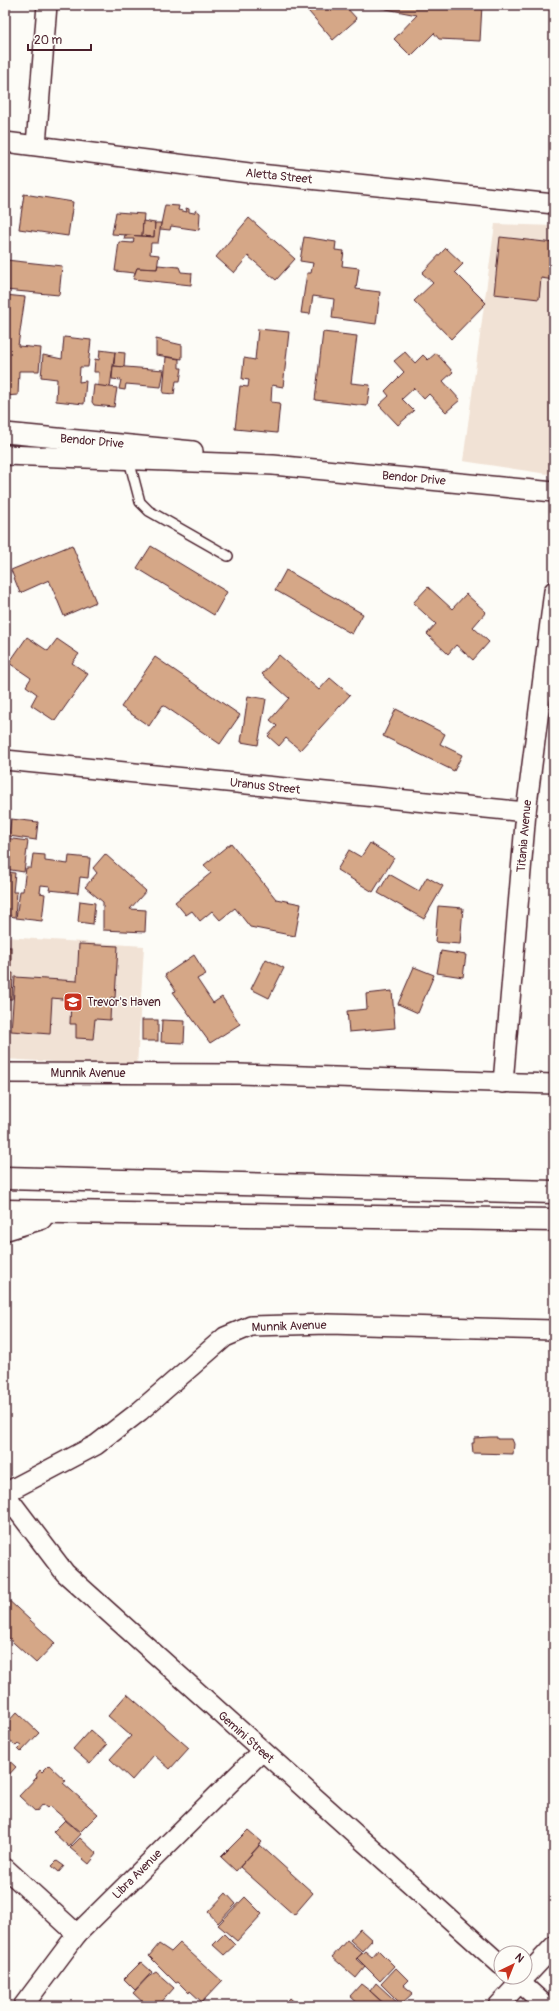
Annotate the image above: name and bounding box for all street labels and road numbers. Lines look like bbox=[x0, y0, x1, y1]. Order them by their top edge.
street label: Aletta Street bbox=[245, 166, 313, 187]
street label: Bendor Drive bbox=[59, 431, 124, 452]
street label: Bendor Drive bbox=[381, 468, 446, 489]
street label: Uranus Street bbox=[229, 775, 301, 798]
street label: Titania Avenue bbox=[514, 799, 535, 873]
street label: Munnik Avenue bbox=[51, 1066, 126, 1081]
street label: Munnik Avenue bbox=[251, 1318, 327, 1335]
street label: Gemini Street bbox=[214, 1708, 277, 1767]
street label: Libra Avenue bbox=[109, 1846, 165, 1902]

